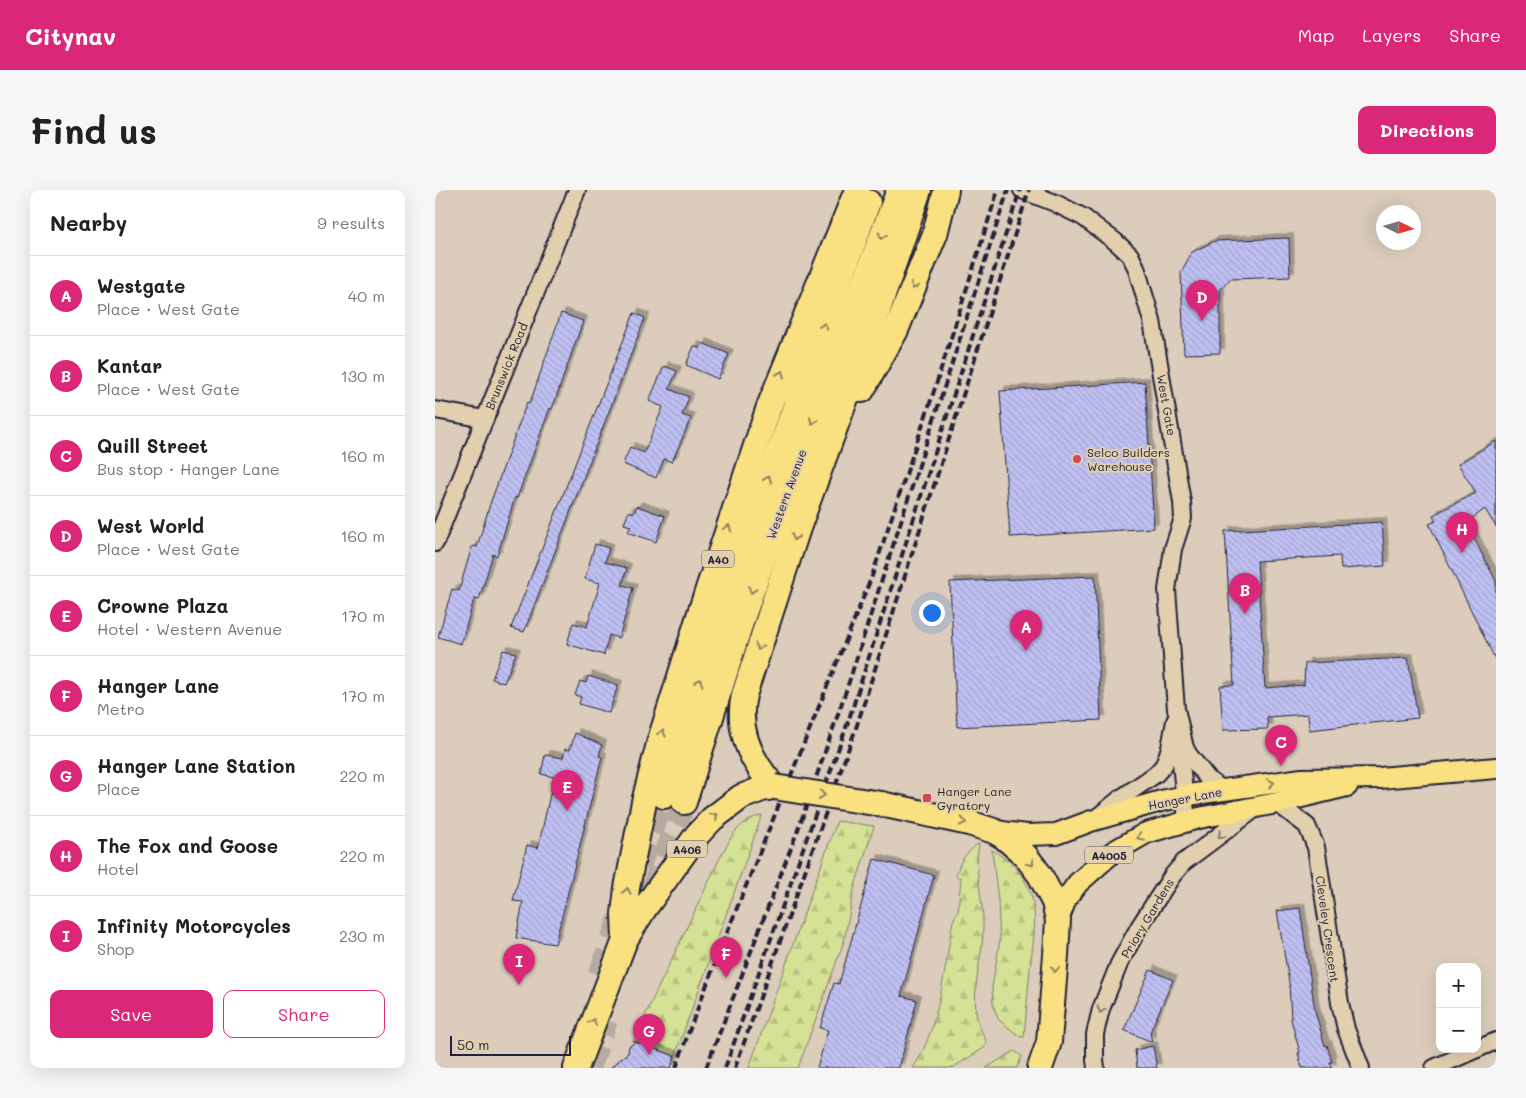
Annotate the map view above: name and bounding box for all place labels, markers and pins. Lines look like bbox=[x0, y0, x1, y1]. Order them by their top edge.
pin: D bbox=[1186, 280, 1218, 321]
place label: Selco Builders Warehouse bbox=[1087, 444, 1170, 474]
marker: Selco Builders Warehouse bbox=[1071, 453, 1083, 465]
pin: H bbox=[1446, 512, 1478, 553]
pin: B bbox=[1229, 573, 1261, 614]
pin: A bbox=[1010, 610, 1042, 651]
pin: C bbox=[1265, 725, 1297, 766]
pin: E bbox=[551, 770, 583, 811]
place label: Hanger Lane Gyratory bbox=[937, 783, 1012, 813]
marker: Hanger Lane Gyratory bbox=[921, 792, 933, 804]
pin: F bbox=[710, 937, 742, 978]
pin: I bbox=[503, 944, 535, 985]
pin: G bbox=[633, 1014, 665, 1055]

